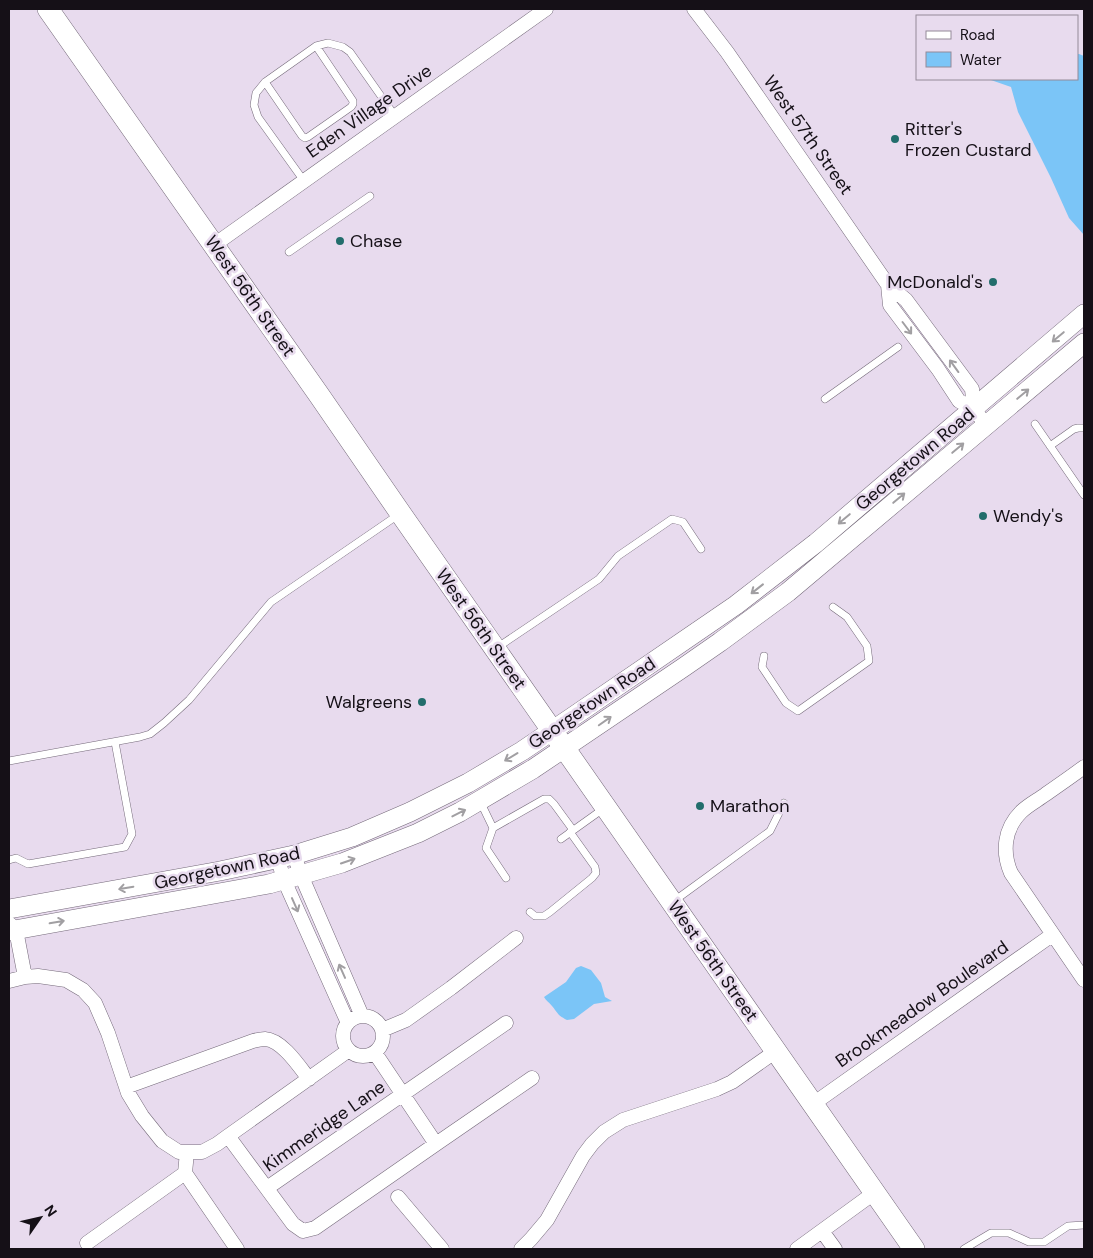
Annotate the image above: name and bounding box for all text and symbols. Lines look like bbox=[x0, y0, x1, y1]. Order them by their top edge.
legend bbox=[916, 15, 1078, 80]
text: Road bbox=[960, 25, 995, 45]
text: Water bbox=[960, 50, 1002, 70]
street label: Eden Village Drive bbox=[301, 59, 437, 163]
street label: West 57th Street bbox=[758, 70, 858, 200]
place label: Ritter's Frozen Custard bbox=[905, 117, 1032, 162]
marker: Ritter's Frozen Custard bbox=[889, 133, 901, 145]
place label: Chase bbox=[350, 229, 402, 253]
street label: West 56th Street bbox=[199, 231, 301, 361]
marker: Chase bbox=[334, 235, 346, 247]
place label: McDonald's bbox=[887, 270, 983, 294]
marker: McDonald's bbox=[987, 276, 999, 288]
one-way arrow bbox=[902, 321, 912, 335]
one-way arrow bbox=[1052, 331, 1065, 342]
one-way arrow bbox=[949, 359, 959, 373]
one-way arrow bbox=[1016, 388, 1029, 399]
street label: Georgetown Road bbox=[850, 402, 980, 516]
one-way arrow bbox=[951, 443, 964, 454]
one-way arrow bbox=[892, 492, 905, 503]
place label: Wendy's bbox=[993, 504, 1063, 528]
marker: Wendy's bbox=[977, 510, 989, 522]
one-way arrow bbox=[837, 514, 850, 525]
street label: West 56th Street bbox=[430, 564, 532, 694]
one-way arrow bbox=[751, 583, 764, 594]
street label: Georgetown Road bbox=[524, 652, 660, 754]
place label: Walgreens bbox=[325, 690, 412, 714]
marker: Walgreens bbox=[416, 696, 428, 708]
one-way arrow bbox=[598, 716, 612, 726]
one-way arrow bbox=[505, 752, 519, 762]
place label: Marathon bbox=[710, 794, 790, 818]
marker: Marathon bbox=[694, 800, 706, 812]
one-way arrow bbox=[451, 808, 466, 817]
street label: Georgetown Road bbox=[152, 841, 302, 895]
one-way arrow bbox=[339, 856, 355, 865]
one-way arrow bbox=[118, 884, 134, 894]
street label: West 56th Street bbox=[662, 896, 764, 1026]
one-way arrow bbox=[291, 897, 301, 912]
one-way arrow bbox=[48, 917, 64, 927]
street label: Brookmeadow Boulevard bbox=[831, 935, 1013, 1073]
one-way arrow bbox=[337, 964, 347, 979]
street label: Kimmeridge Lane bbox=[258, 1075, 390, 1177]
north arrow bbox=[15, 1193, 65, 1243]
text: N bbox=[40, 1201, 61, 1220]

